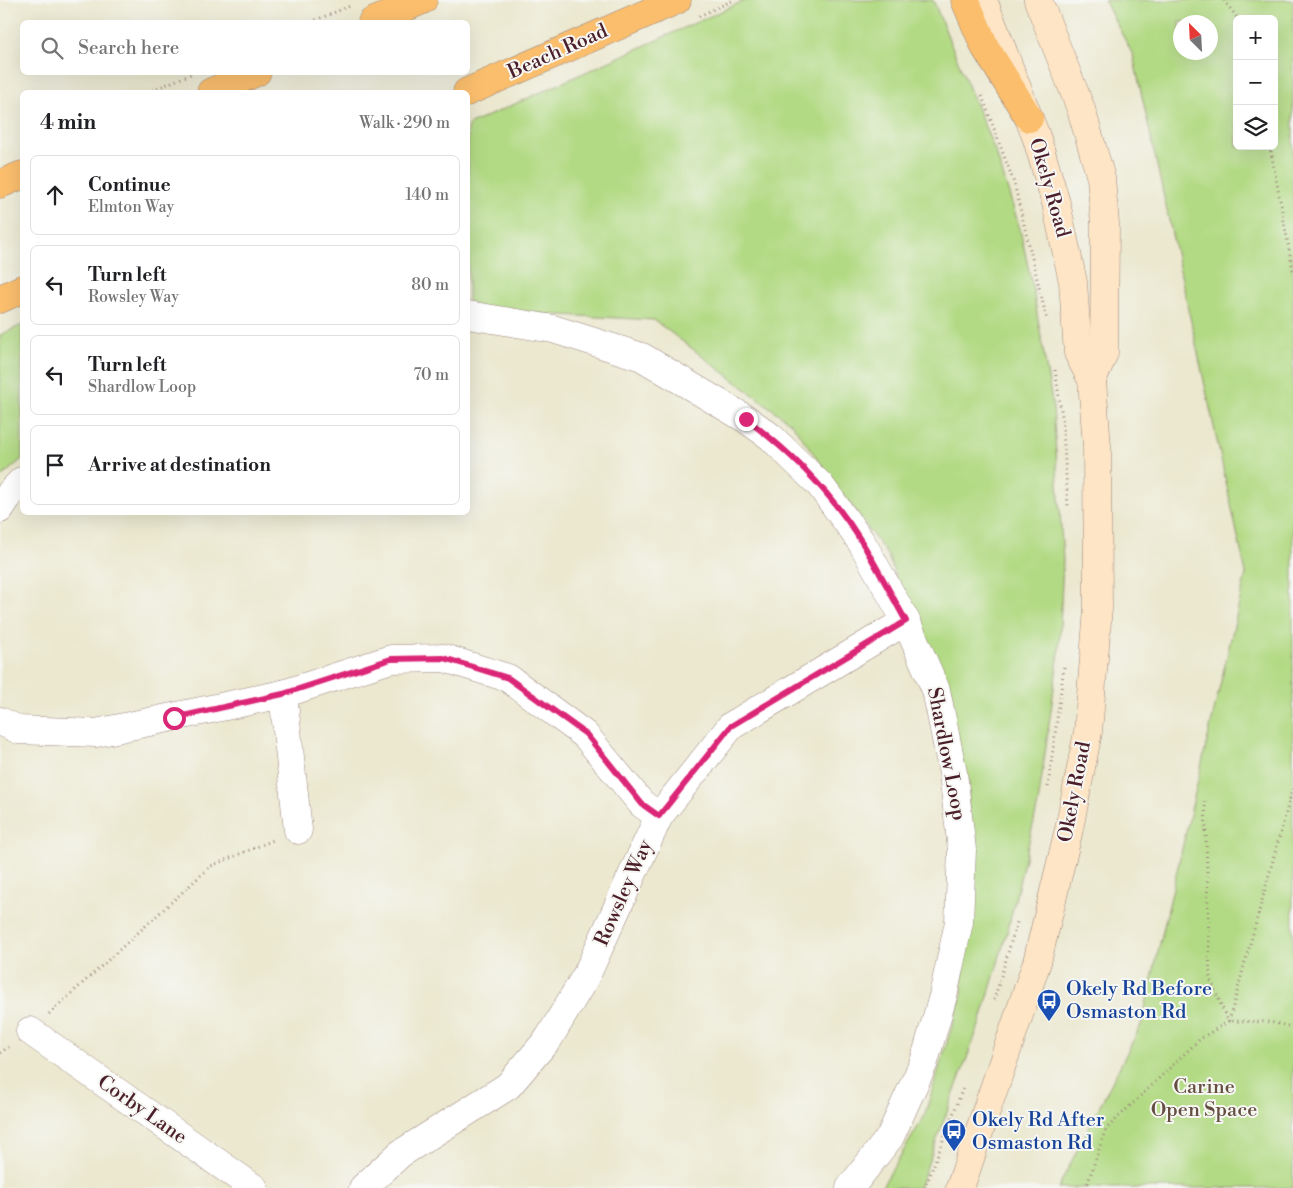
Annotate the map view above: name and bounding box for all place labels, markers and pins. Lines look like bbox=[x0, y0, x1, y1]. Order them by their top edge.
place label: Okely Rd Before Osmaston Rd bbox=[1066, 977, 1212, 1025]
bus stop icon: Okely Rd Before Osmaston Rd bbox=[1036, 988, 1062, 1022]
place label: Okely Rd After Osmaston Rd bbox=[972, 1108, 1105, 1156]
bus stop icon: Okely Rd After Osmaston Rd bbox=[941, 1118, 967, 1152]

